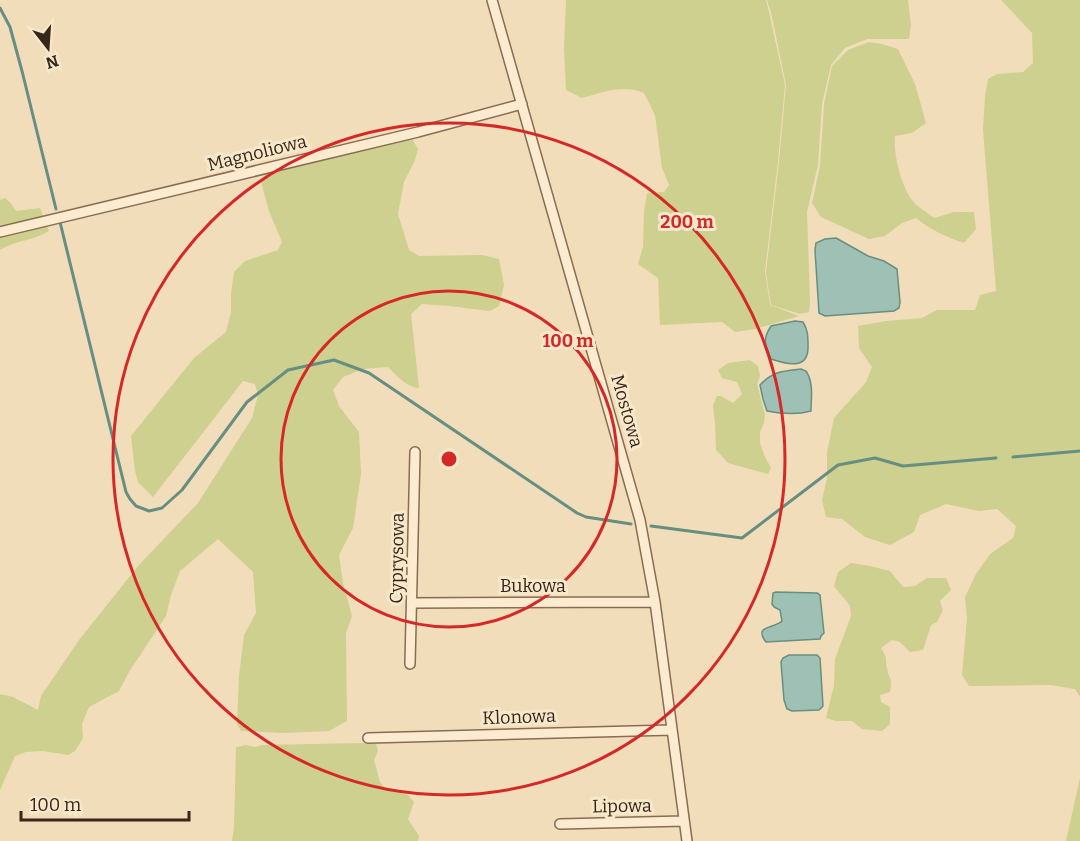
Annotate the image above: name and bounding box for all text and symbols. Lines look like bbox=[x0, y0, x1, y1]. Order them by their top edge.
north arrow bbox=[18, 18, 78, 78]
text: N bbox=[44, 51, 61, 73]
street label: Magnoliowa bbox=[205, 130, 309, 176]
text: 200 m bbox=[660, 211, 714, 233]
text: 100 m bbox=[542, 330, 594, 352]
street label: Mostowa bbox=[606, 372, 648, 450]
centre of rings bbox=[439, 449, 459, 469]
street label: Cyprysowa bbox=[385, 512, 409, 604]
street label: Bukowa bbox=[500, 575, 566, 597]
street label: Klonowa bbox=[482, 705, 556, 729]
scale bar bbox=[21, 784, 189, 822]
text: 100 m bbox=[30, 794, 81, 816]
street label: Lipowa bbox=[592, 794, 652, 818]

